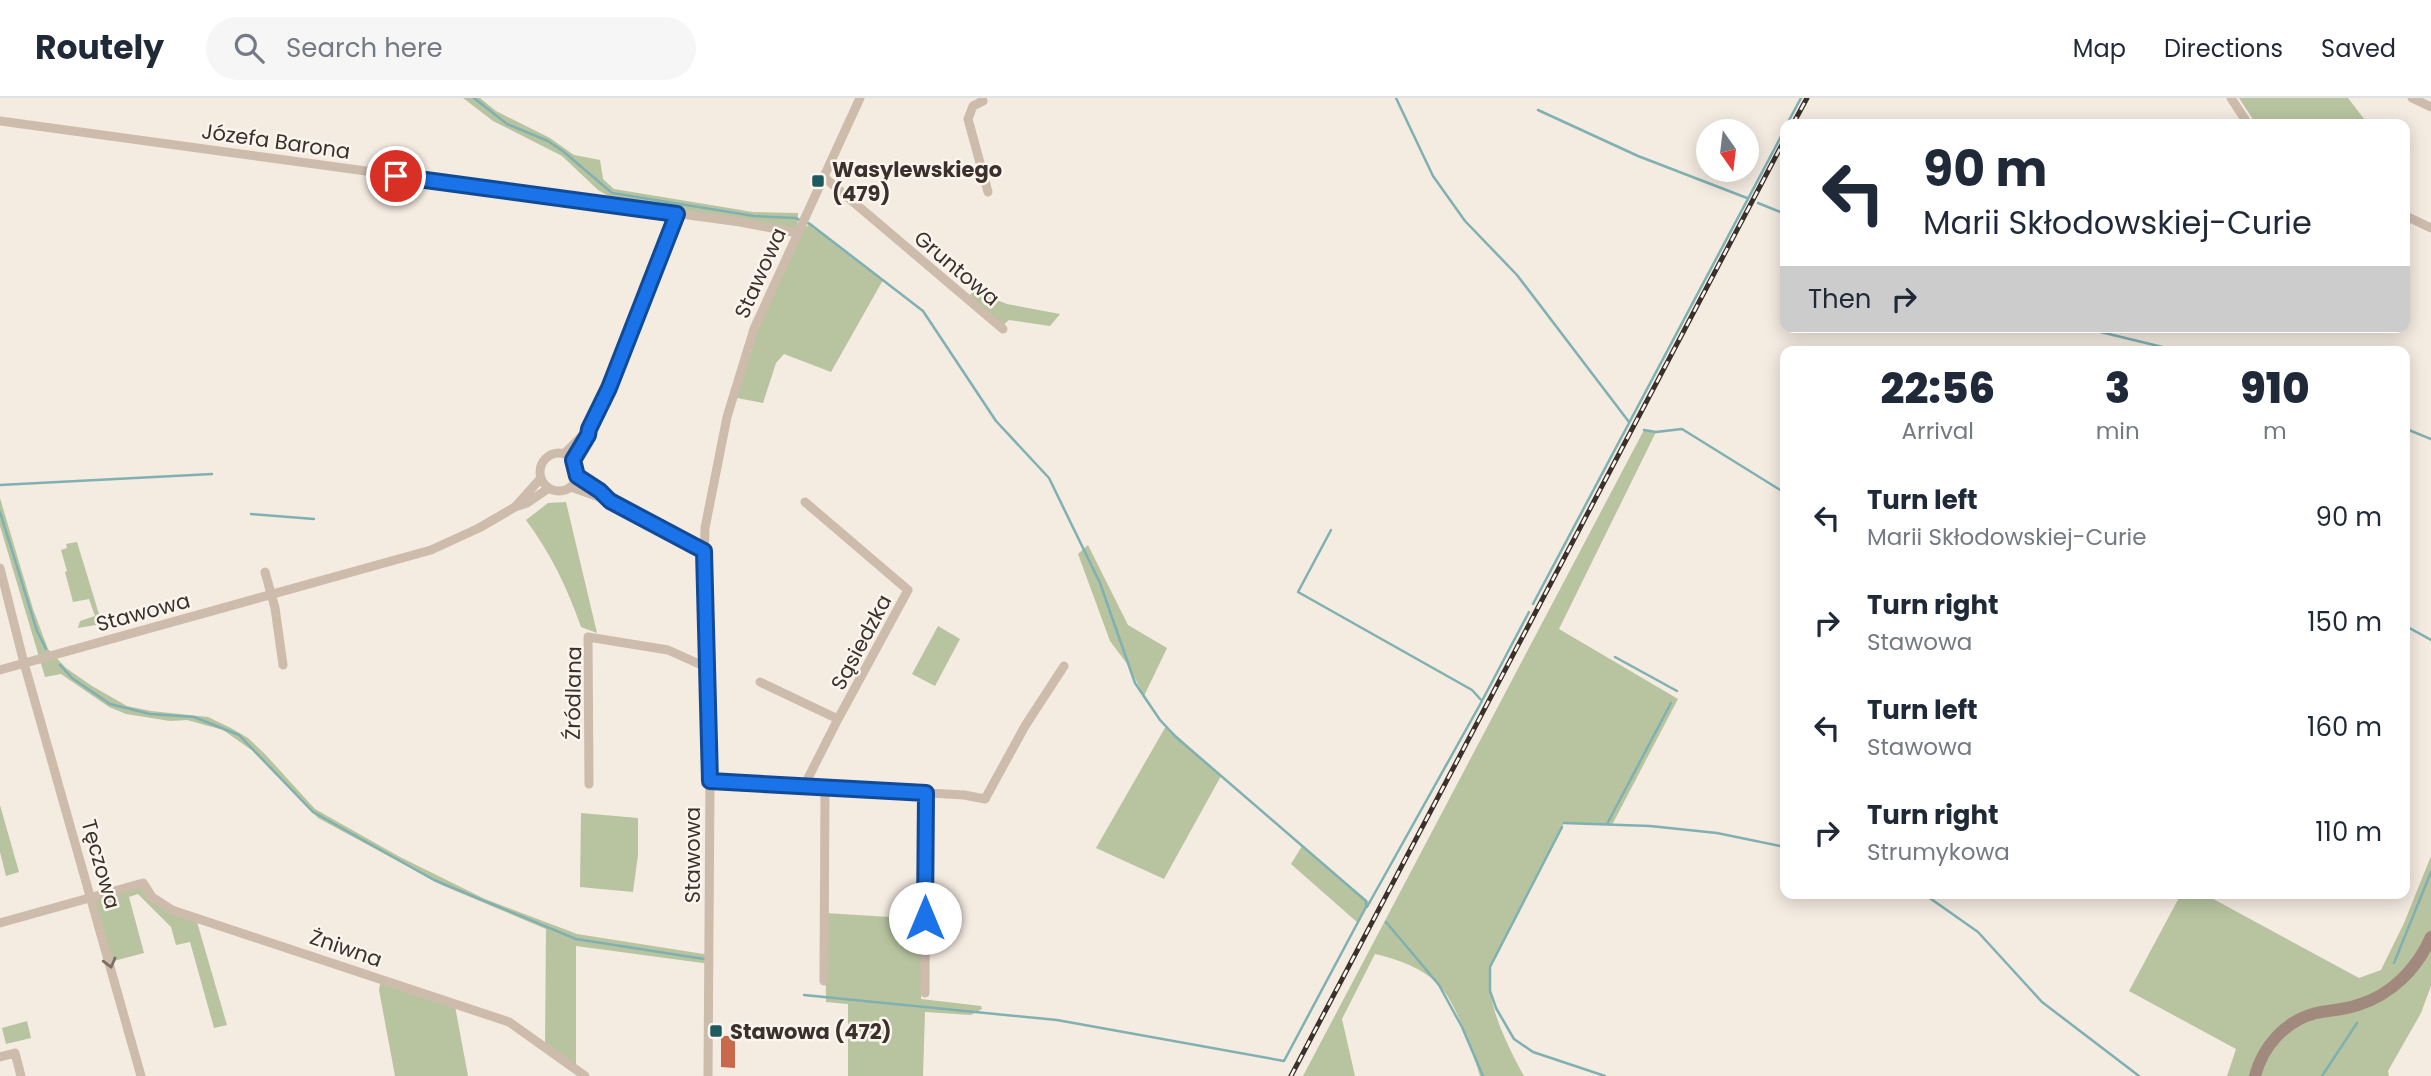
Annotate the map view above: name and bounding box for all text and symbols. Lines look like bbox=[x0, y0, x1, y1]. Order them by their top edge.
search box bbox=[206, 17, 696, 80]
text: Routely bbox=[35, 24, 164, 71]
icon: search bbox=[230, 29, 268, 67]
text: Search here bbox=[286, 30, 443, 66]
text: Map bbox=[2073, 32, 2126, 65]
text: Directions bbox=[2164, 32, 2283, 65]
text: Saved bbox=[2321, 32, 2396, 65]
street label: Józefa Barona bbox=[200, 116, 352, 166]
north arrow bbox=[1696, 119, 1759, 182]
map controls bbox=[1696, 119, 1759, 182]
text: 90 m bbox=[1923, 135, 2047, 203]
pin bbox=[366, 146, 426, 206]
icon: left bbox=[1808, 147, 1899, 238]
place label: Wasylewskiego (479) bbox=[832, 155, 1002, 208]
icon: arrive bbox=[377, 157, 415, 195]
marker: Wasylewskiego (479) bbox=[810, 173, 826, 189]
text: Marii Skłodowskiej-Curie bbox=[1923, 200, 2312, 245]
street label: Stawowa bbox=[727, 223, 793, 323]
street label: Gruntowa bbox=[908, 224, 1006, 312]
icon: right bbox=[1885, 280, 1923, 318]
text: Then bbox=[1808, 281, 1871, 317]
text: 22:56 bbox=[1880, 359, 1995, 418]
text: 3 bbox=[2105, 359, 2130, 418]
text: 910 bbox=[2240, 359, 2310, 418]
text: Arrival bbox=[1902, 415, 1974, 447]
text: min bbox=[2096, 415, 2140, 447]
text: m bbox=[2263, 415, 2287, 447]
text: Turn left bbox=[1867, 482, 1978, 518]
icon: left bbox=[1808, 499, 1846, 537]
text: 90 m bbox=[2316, 499, 2382, 535]
text: Marii Skłodowskiej-Curie bbox=[1867, 521, 2146, 553]
street label: Stawowa bbox=[93, 586, 193, 638]
text: Turn right bbox=[1867, 587, 1999, 623]
street label: Sąsiedzka bbox=[824, 589, 898, 695]
icon: right bbox=[1808, 604, 1846, 642]
text: 150 m bbox=[2307, 604, 2382, 640]
text: Stawowa bbox=[1867, 626, 1972, 658]
street label: Źródlana bbox=[558, 646, 588, 740]
text: Turn left bbox=[1867, 692, 1978, 728]
icon: left bbox=[1808, 709, 1846, 747]
text: 160 m bbox=[2307, 709, 2382, 745]
text: Stawowa bbox=[1867, 731, 1972, 763]
text: Turn right bbox=[1867, 797, 1999, 833]
street label: Stawowa bbox=[678, 807, 707, 903]
icon: right bbox=[1808, 814, 1846, 852]
text: 110 m bbox=[2315, 814, 2382, 850]
street label: Tęczowa bbox=[74, 816, 128, 912]
text: Strumykowa bbox=[1867, 836, 2010, 868]
position arrow bbox=[888, 881, 962, 955]
street label: Żniwna bbox=[306, 922, 386, 974]
one-way arrow bbox=[102, 957, 116, 969]
place label: Stawowa (472) bbox=[730, 1017, 892, 1046]
marker: Stawowa (472) bbox=[708, 1023, 724, 1039]

